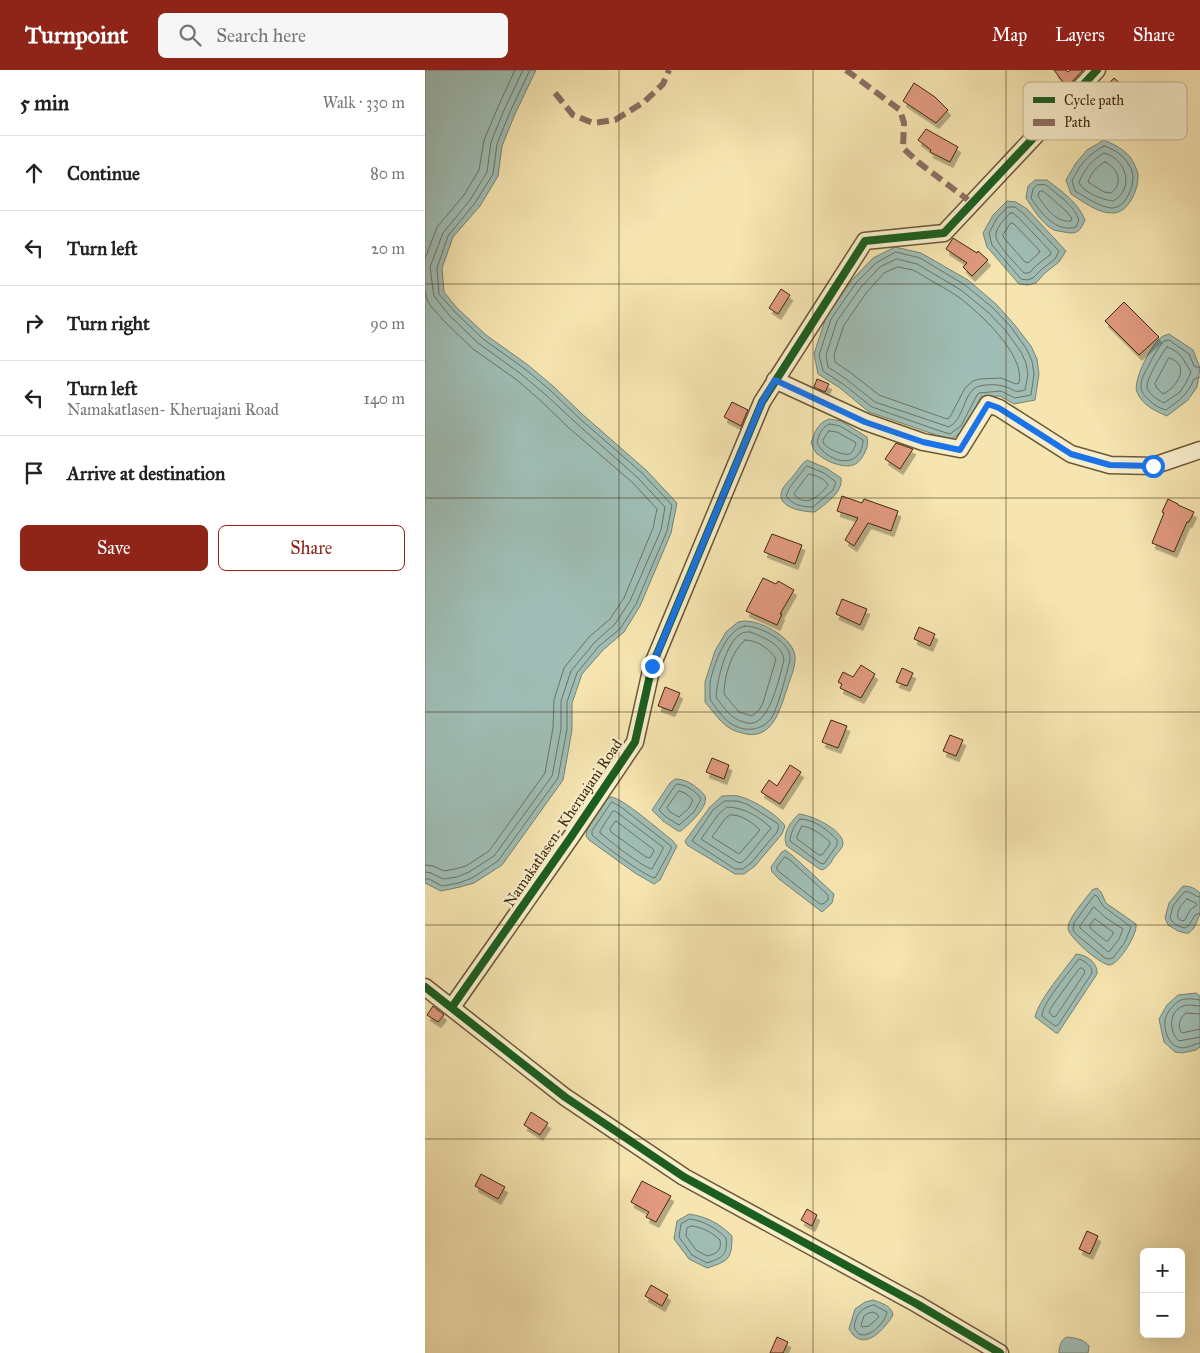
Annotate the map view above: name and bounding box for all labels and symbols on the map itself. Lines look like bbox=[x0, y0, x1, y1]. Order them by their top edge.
legend bbox=[1023, 82, 1187, 140]
text: Cycle path bbox=[1064, 92, 1124, 109]
text: Path bbox=[1064, 114, 1091, 131]
route start bbox=[1142, 455, 1165, 478]
route end bbox=[641, 655, 664, 678]
street label: Namakatlasen- Kheruajani Road bbox=[500, 735, 626, 910]

